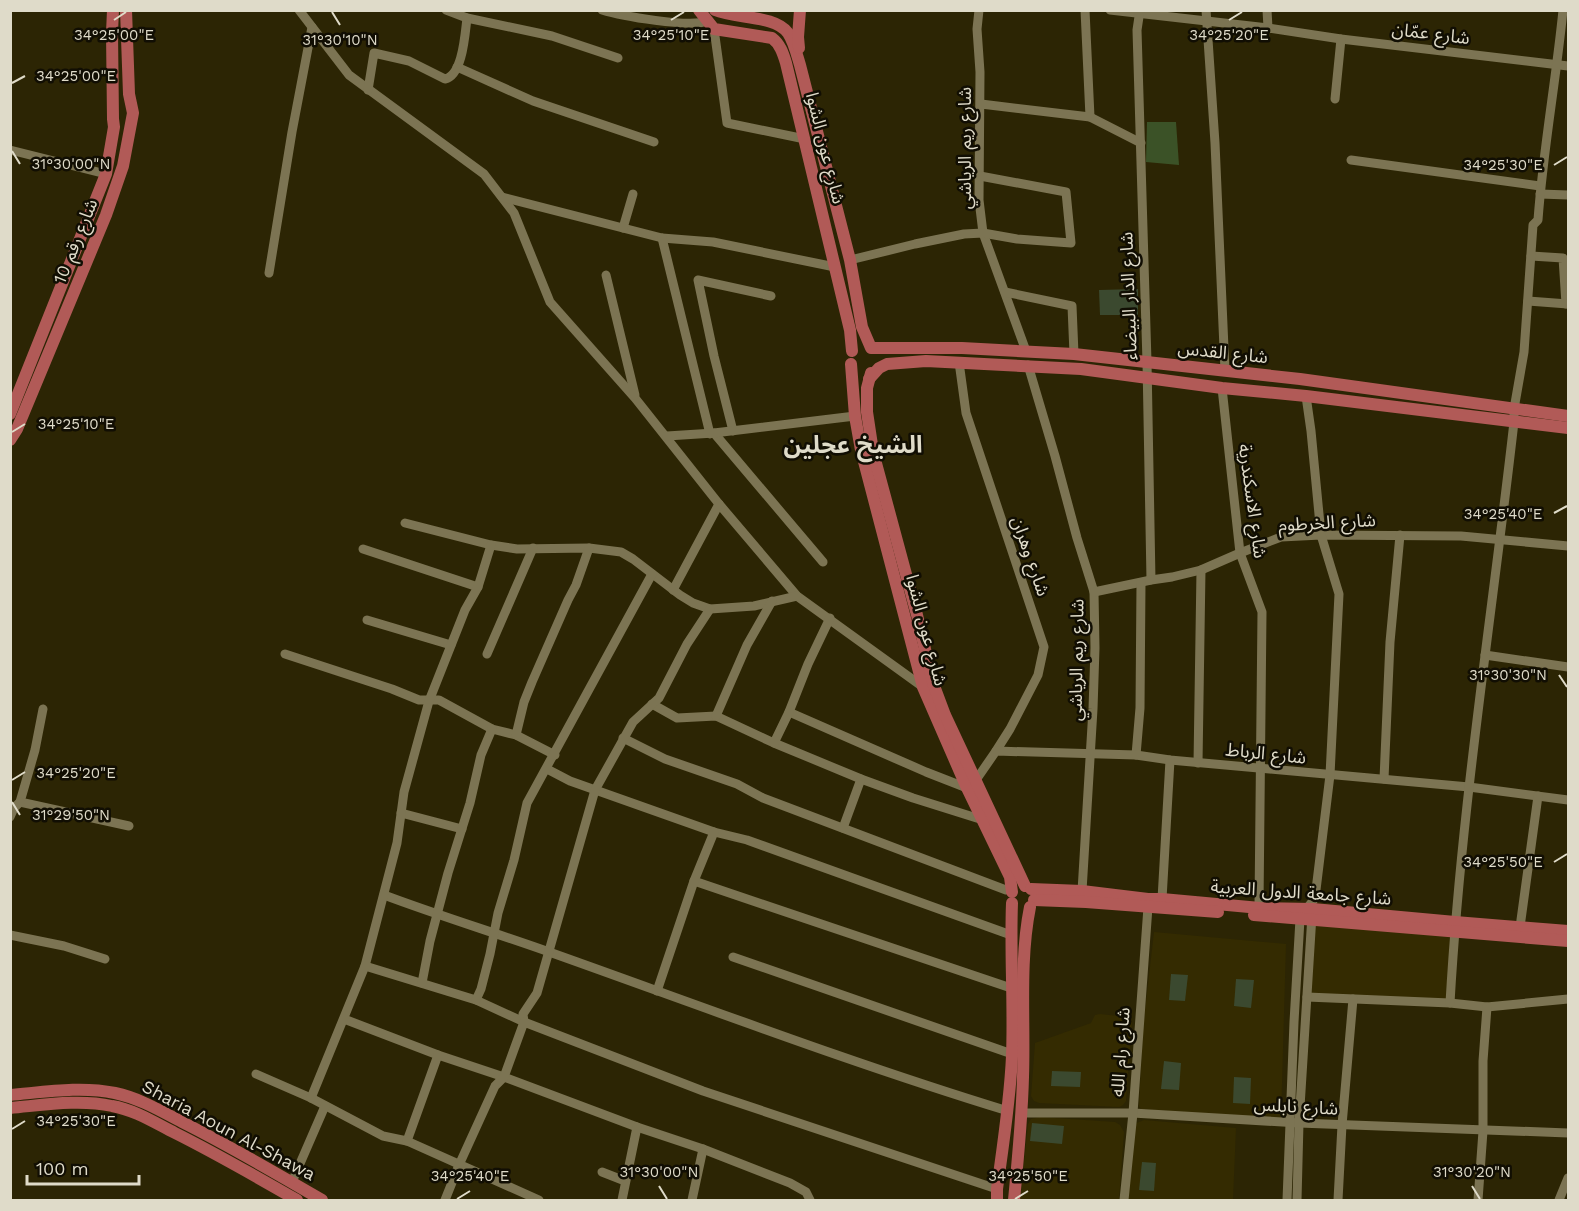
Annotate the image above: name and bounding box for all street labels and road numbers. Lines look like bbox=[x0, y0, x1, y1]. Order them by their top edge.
street label: شارع عمّان bbox=[1390, 18, 1471, 52]
street label: شارع ريم الرياشي bbox=[954, 87, 979, 209]
street label: شارع عون الشوا bbox=[798, 90, 850, 207]
street label: شارع رقم 10 bbox=[48, 195, 105, 288]
street label: شارع الدار البيضاء bbox=[1115, 231, 1145, 361]
street label: شارع القدس bbox=[1177, 337, 1269, 371]
street label: شارع الاسكندرية bbox=[1231, 443, 1271, 560]
street label: شارع الخرطوم bbox=[1278, 509, 1377, 539]
street label: شارع وهران bbox=[1004, 513, 1054, 600]
street label: شارع عون الشوا bbox=[898, 572, 952, 689]
street label: شارع ريم الرياشي bbox=[1064, 599, 1092, 721]
street label: شارع الرباط bbox=[1224, 738, 1307, 772]
street label: شارع جامعة الدول العربية bbox=[1210, 875, 1392, 913]
street label: شارع رام الله bbox=[1106, 1007, 1138, 1098]
street label: Sharia Aoun Al-Shawa bbox=[139, 1075, 319, 1185]
street label: شارع نابلس bbox=[1253, 1093, 1339, 1123]

